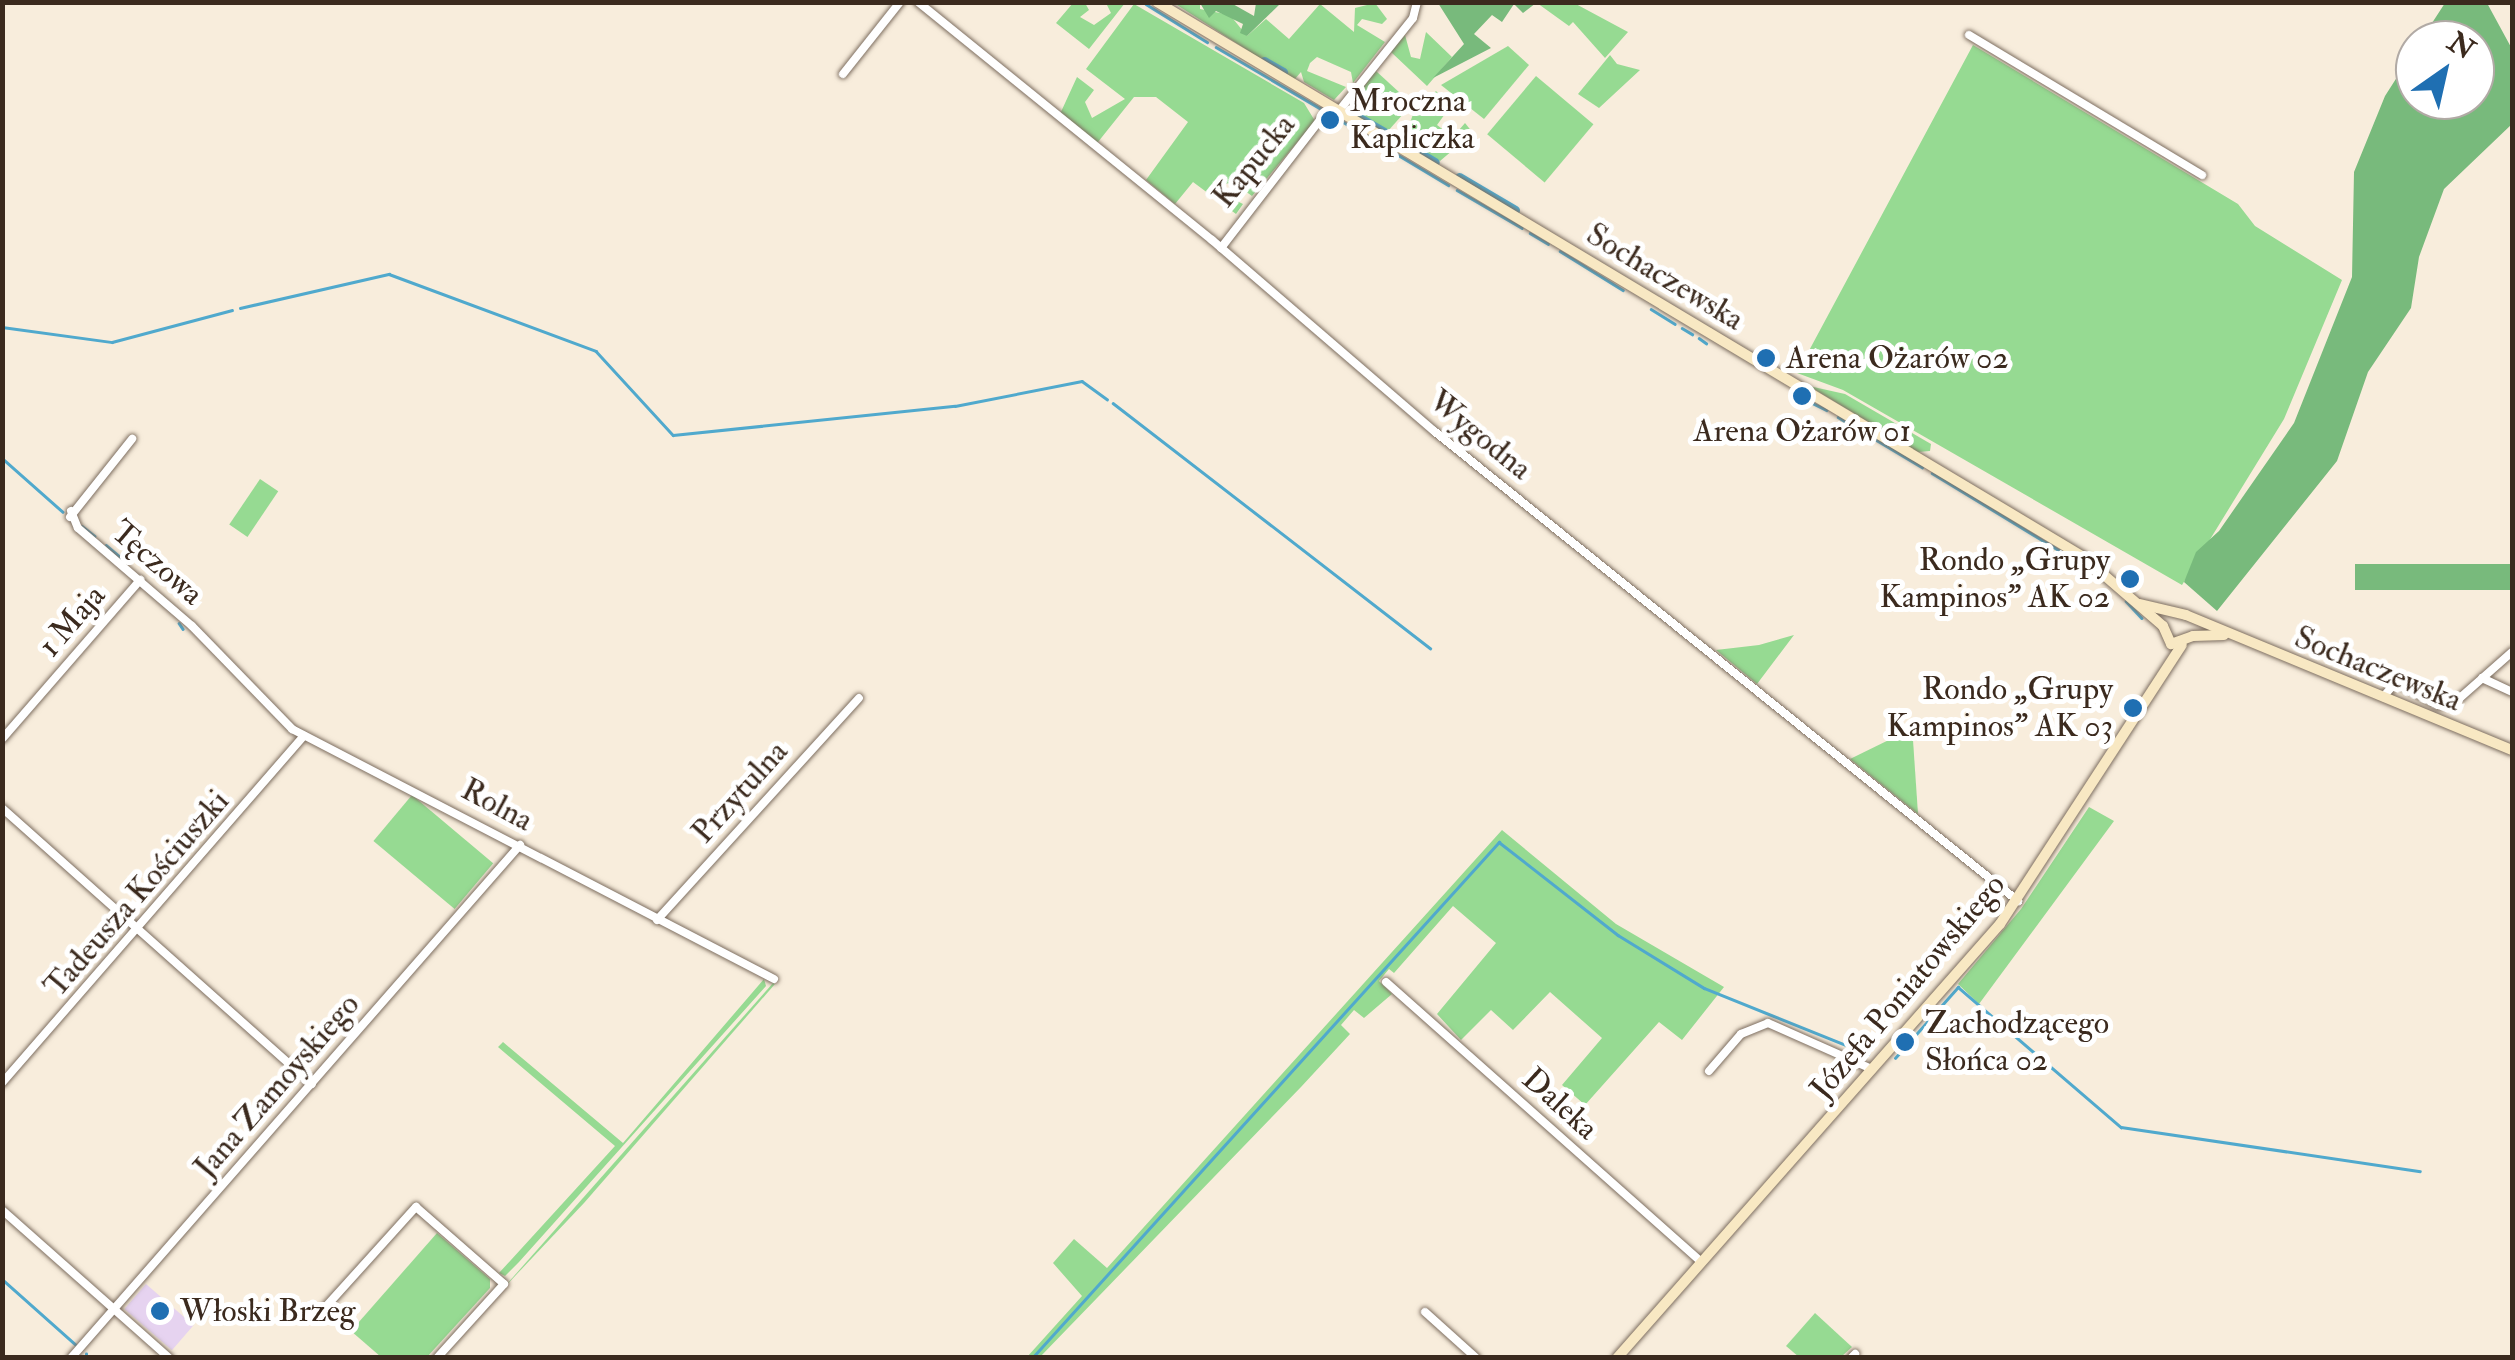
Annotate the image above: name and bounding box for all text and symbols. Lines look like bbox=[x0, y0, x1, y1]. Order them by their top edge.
north arrow bbox=[2395, 20, 2495, 120]
text: N bbox=[2441, 25, 2481, 68]
place label: Mroczna Kapliczka bbox=[1350, 83, 1475, 158]
street label: Kapucka bbox=[1205, 106, 1303, 216]
marker: Mroczna Kapliczka bbox=[1319, 109, 1341, 131]
street label: Sochaczewska bbox=[1579, 215, 1751, 339]
place label: Arena Ożarów 02 bbox=[1786, 339, 2009, 377]
marker: Arena Ożarów 02 bbox=[1755, 347, 1777, 369]
street label: Wygodna bbox=[1421, 382, 1539, 488]
marker: Arena Ożarów 01 bbox=[1791, 385, 1813, 407]
place label: Arena Ożarów 01 bbox=[1693, 412, 1911, 450]
street label: Tęczowa bbox=[103, 513, 211, 613]
place label: Rondo „Grupy Kampinos” AK 02 bbox=[1880, 542, 2110, 617]
marker: Rondo „Grupy Kampinos” AK 02 bbox=[2119, 568, 2141, 590]
street label: 1 Maja bbox=[30, 577, 114, 665]
street label: Sochaczewska bbox=[2289, 618, 2467, 720]
place label: Rondo „Grupy Kampinos” AK 03 bbox=[1886, 671, 2113, 746]
marker: Rondo „Grupy Kampinos” AK 03 bbox=[2122, 697, 2144, 719]
street label: Przytulna bbox=[684, 733, 796, 851]
street label: Rolna bbox=[455, 770, 539, 840]
street label: Tadeusza Kościuszki bbox=[37, 783, 237, 1005]
street label: Józefa Poniatowskiego bbox=[1802, 866, 2014, 1108]
street label: Jana Zamoyskiego bbox=[186, 986, 368, 1186]
place label: Zachodzącego Słońca 02 bbox=[1925, 1005, 2109, 1080]
marker: Zachodzącego Słońca 02 bbox=[1894, 1031, 1916, 1053]
street label: Daleka bbox=[1514, 1060, 1606, 1148]
place label: Włoski Brzeg bbox=[180, 1292, 356, 1330]
marker: Włoski Brzeg bbox=[149, 1300, 171, 1322]

